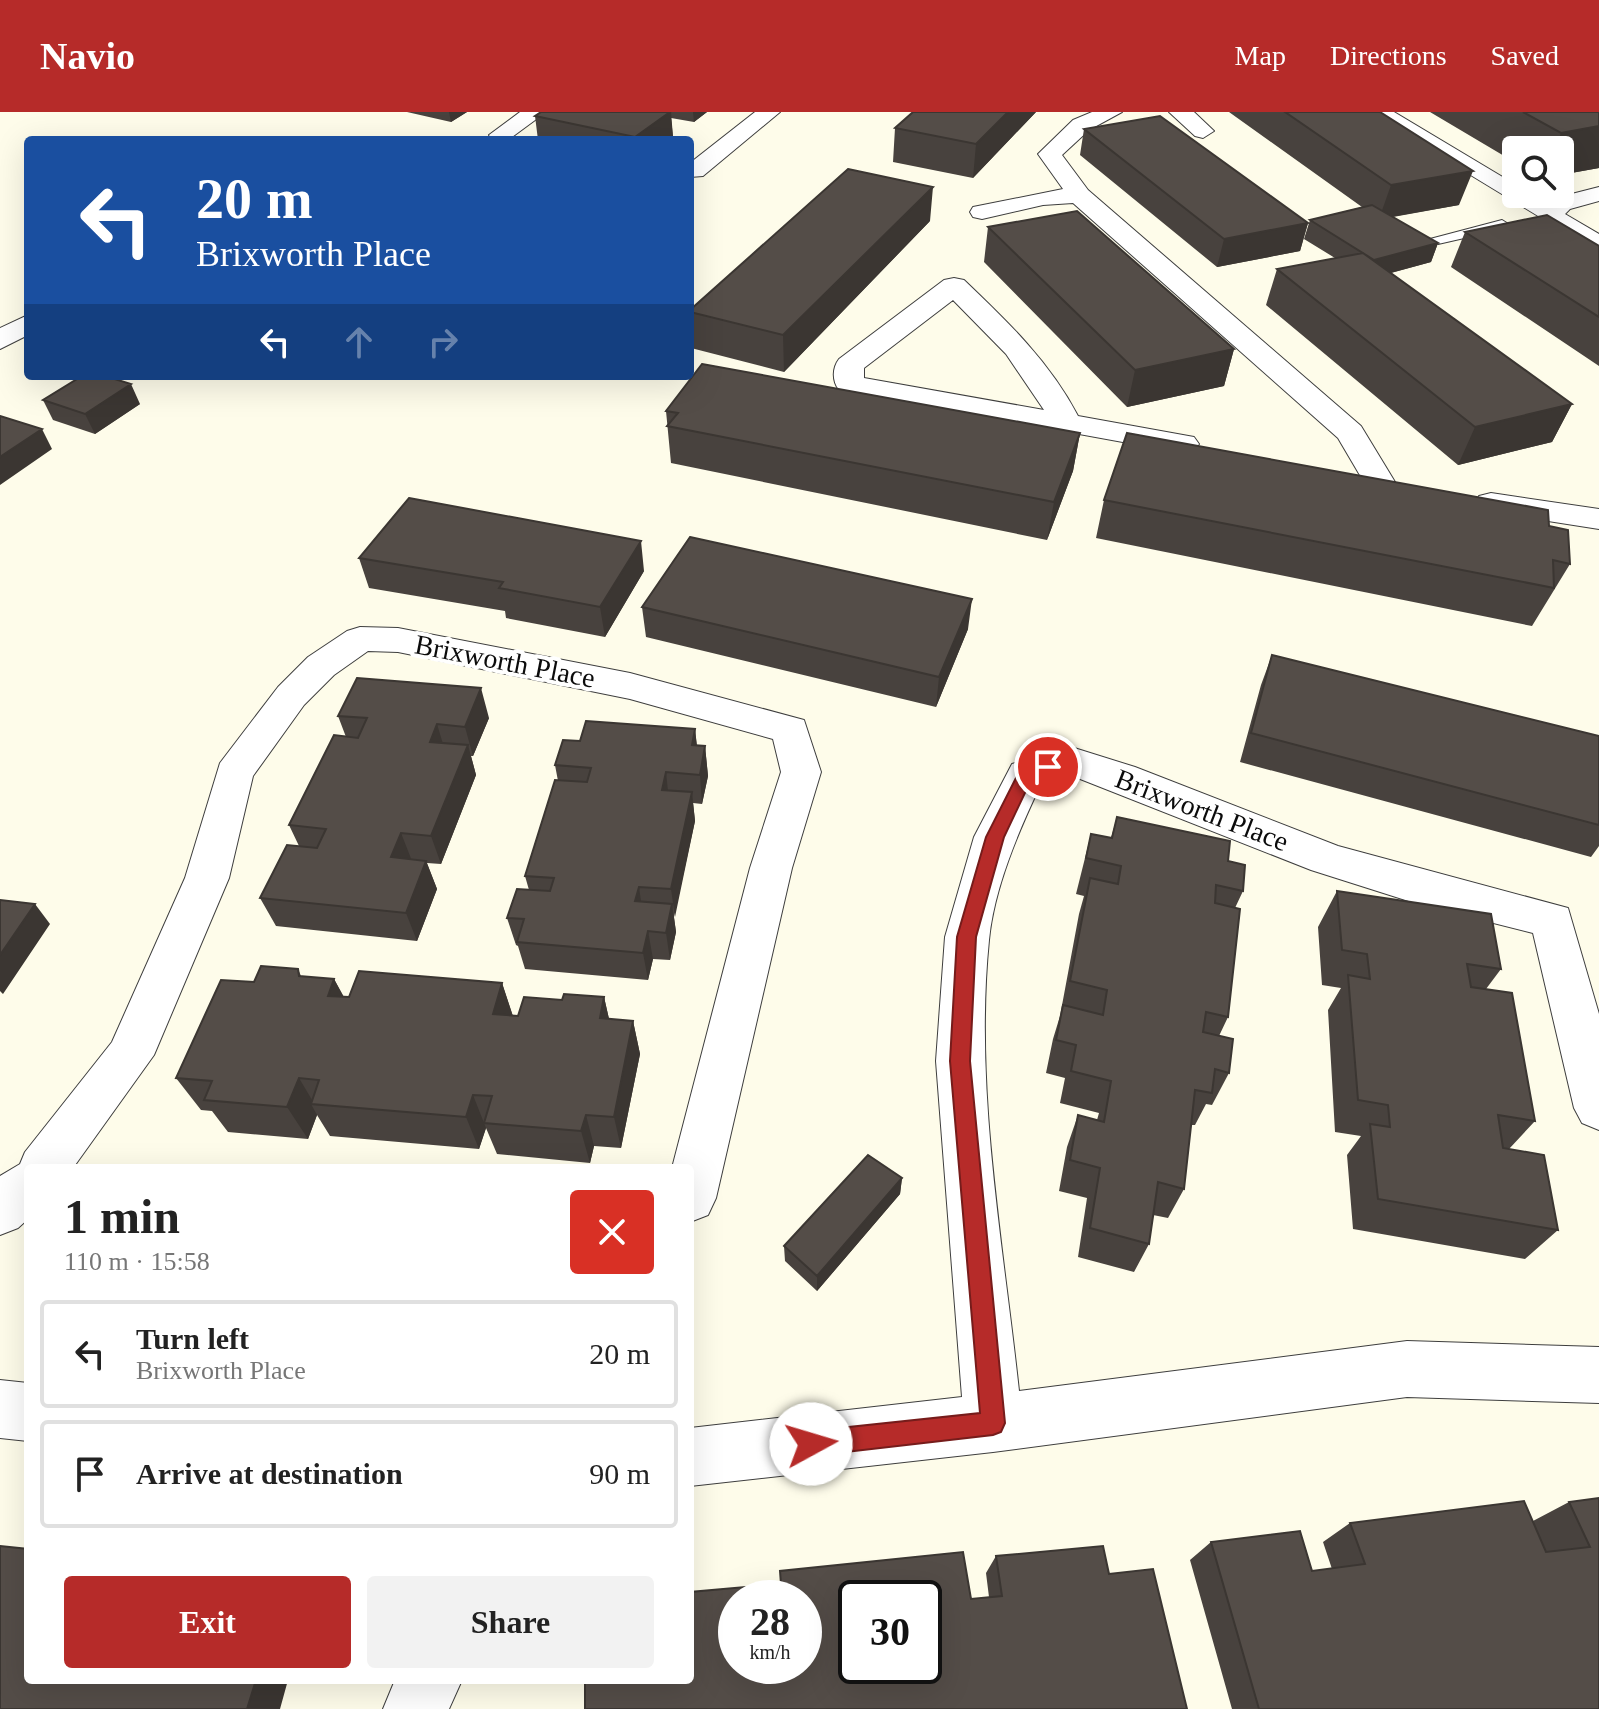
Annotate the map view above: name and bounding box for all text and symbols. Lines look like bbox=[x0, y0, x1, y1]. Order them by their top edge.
text: Navio bbox=[40, 35, 135, 77]
text: Map bbox=[1235, 40, 1286, 71]
text: Directions bbox=[1330, 40, 1447, 71]
text: Saved bbox=[1491, 40, 1559, 71]
map controls bbox=[1502, 136, 1574, 208]
button: search bbox=[1502, 136, 1574, 208]
icon: left bbox=[64, 168, 168, 272]
text: 20 m bbox=[196, 168, 313, 230]
text: Brixworth Place bbox=[196, 234, 431, 274]
icon: left bbox=[253, 320, 297, 364]
icon: ahead bbox=[337, 320, 381, 364]
icon: right bbox=[421, 320, 465, 364]
street label: Brixworth Place bbox=[412, 628, 598, 694]
pin bbox=[1014, 733, 1082, 801]
icon: arrive bbox=[1026, 745, 1070, 789]
street label: Brixworth Place bbox=[1111, 763, 1293, 857]
text: 1 min bbox=[64, 1190, 180, 1243]
button: close bbox=[570, 1190, 654, 1274]
text: 110 m · 15:58 bbox=[64, 1247, 210, 1276]
text: Turn left bbox=[136, 1322, 249, 1355]
icon: left bbox=[68, 1332, 112, 1376]
text: 20 m bbox=[589, 1337, 650, 1370]
text: Brixworth Place bbox=[136, 1356, 306, 1385]
position arrow bbox=[769, 1402, 853, 1486]
icon: arrive bbox=[68, 1452, 112, 1496]
text: Arrive at destination bbox=[136, 1457, 403, 1490]
text: 90 m bbox=[589, 1457, 650, 1490]
button: Exit bbox=[64, 1576, 351, 1668]
button: Share bbox=[367, 1576, 654, 1668]
speed limit sign: 30 bbox=[838, 1580, 942, 1684]
text: 28 bbox=[750, 1599, 790, 1644]
text: km/h bbox=[749, 1641, 791, 1663]

